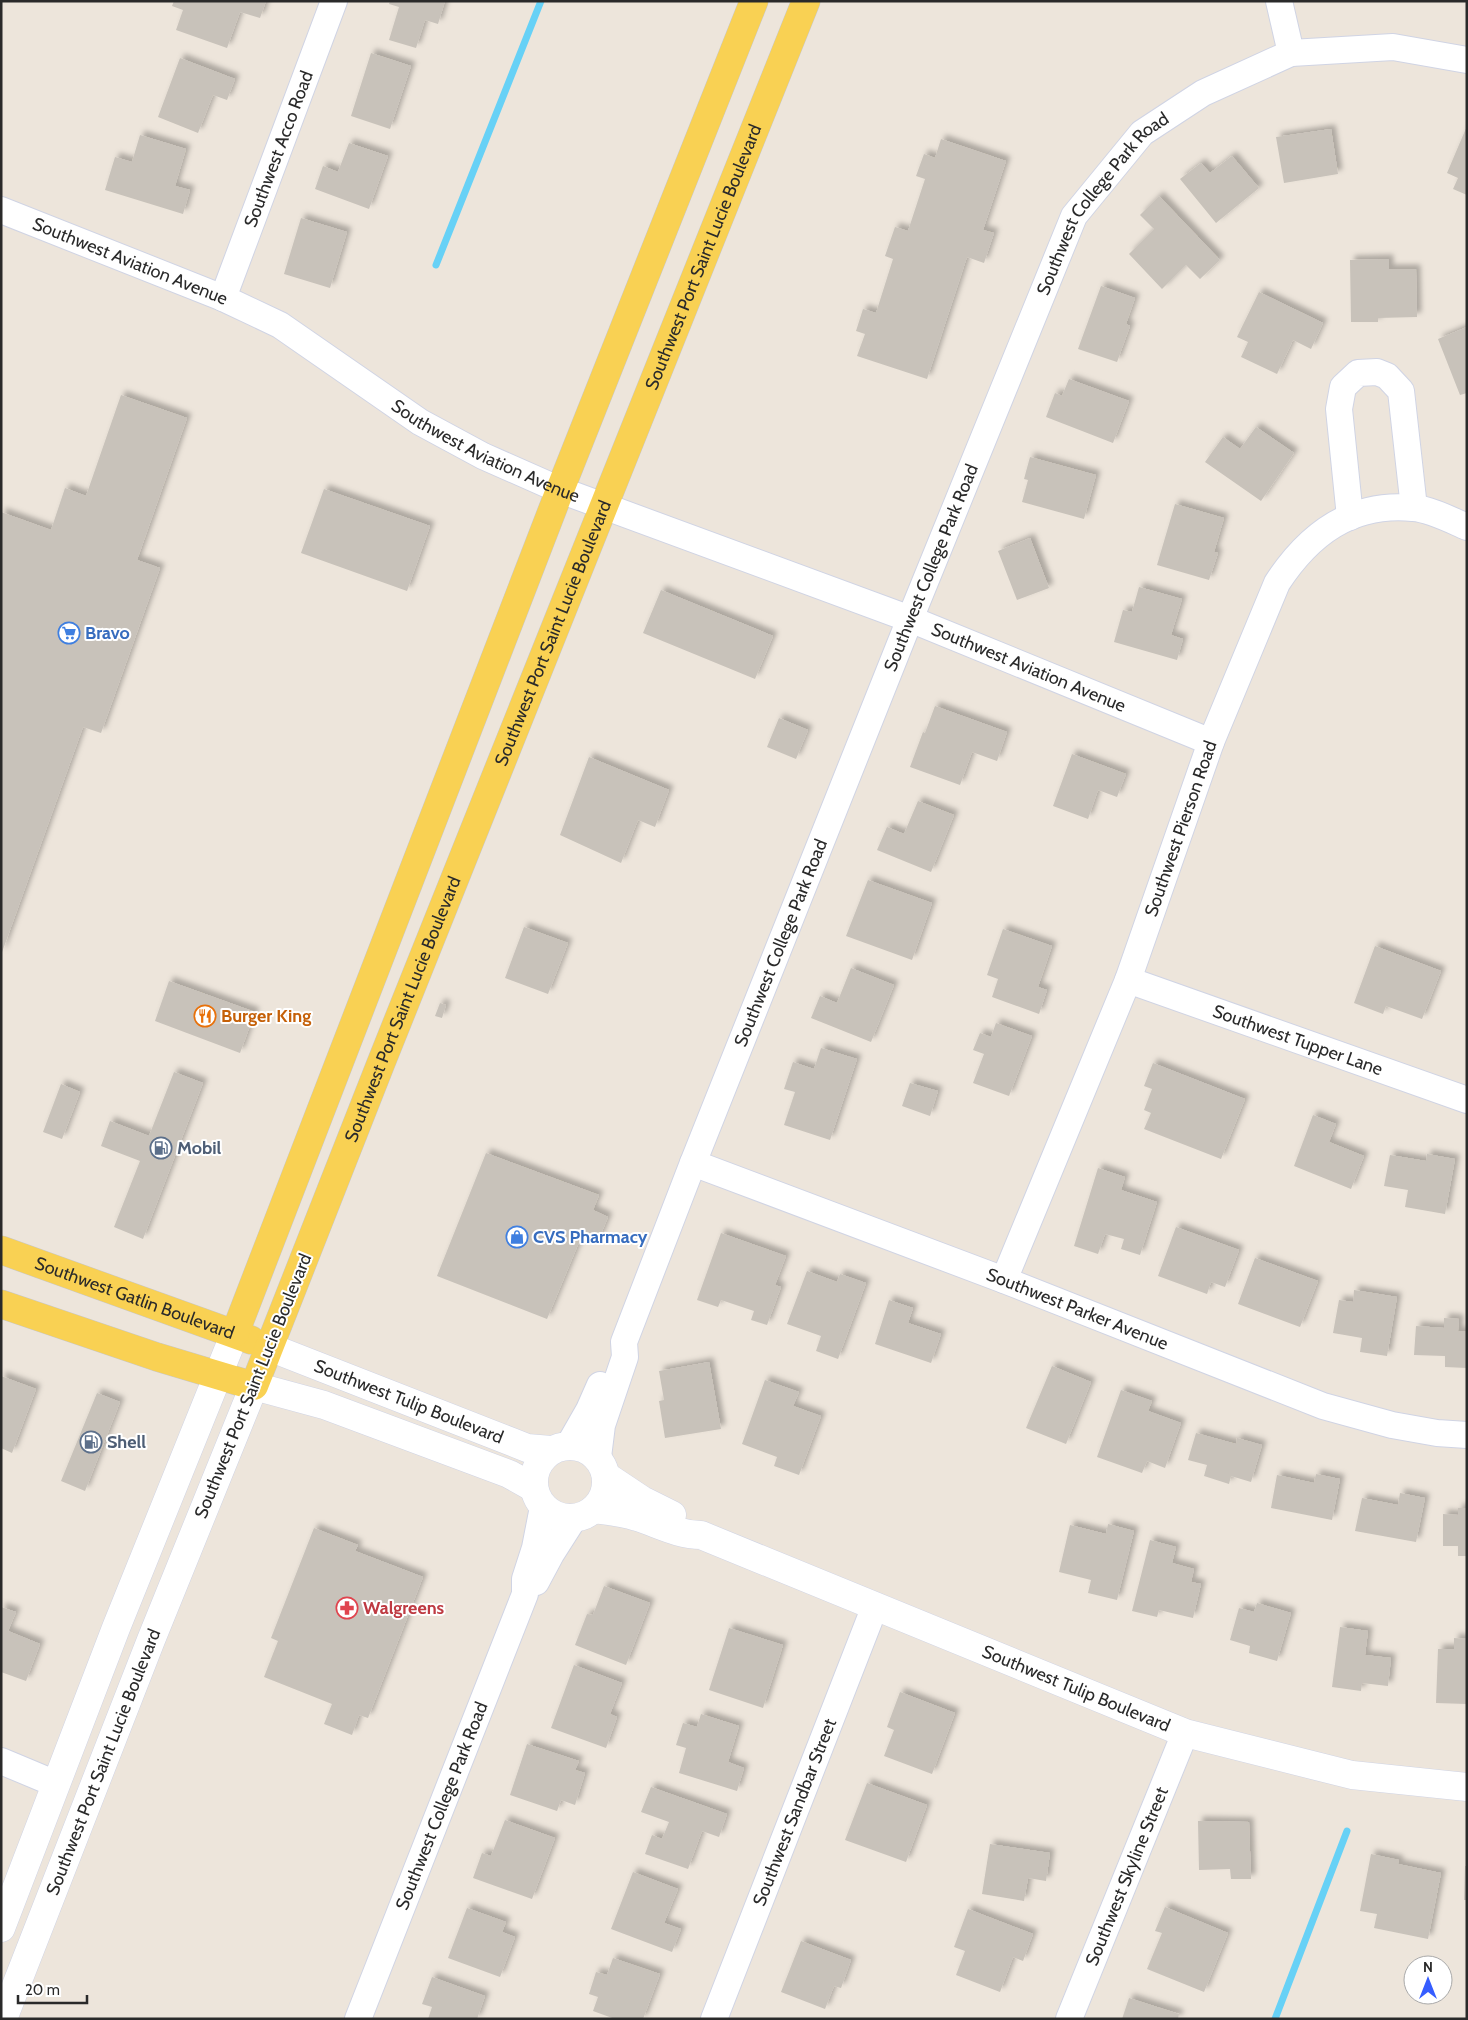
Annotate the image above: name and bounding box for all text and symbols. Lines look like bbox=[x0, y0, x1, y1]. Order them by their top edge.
street label: Southwest Acco Road bbox=[239, 68, 318, 230]
street label: Southwest College Park Road bbox=[1032, 107, 1173, 298]
street label: Southwest Port Saint Lucie Boulevard bbox=[640, 121, 766, 393]
street label: Southwest Aviation Avenue bbox=[29, 213, 231, 310]
street label: Southwest Aviation Avenue bbox=[387, 395, 583, 507]
street label: Southwest College Park Road bbox=[879, 461, 983, 675]
street label: Southwest Port Saint Lucie Boulevard bbox=[490, 497, 616, 769]
street label: Southwest Aviation Avenue bbox=[928, 618, 1129, 717]
supermarket icon: Bravo bbox=[57, 621, 81, 645]
place label: Bravo bbox=[85, 622, 130, 644]
street label: Southwest Pierson Road bbox=[1140, 738, 1222, 919]
street label: Southwest College Park Road bbox=[730, 836, 832, 1050]
street label: Southwest Port Saint Lucie Boulevard bbox=[340, 873, 466, 1145]
street label: Southwest Tupper Lane bbox=[1210, 1000, 1386, 1080]
restaurant icon: Burger King bbox=[193, 1004, 217, 1028]
place label: Burger King bbox=[221, 1005, 311, 1027]
fuel station icon: Mobil bbox=[149, 1136, 173, 1160]
place label: Mobil bbox=[177, 1137, 222, 1159]
shop icon: CVS Pharmacy bbox=[505, 1225, 529, 1249]
place label: CVS Pharmacy bbox=[533, 1226, 648, 1248]
street label: Southwest Port Saint Lucie Boulevard bbox=[190, 1250, 316, 1522]
street label: Southwest Gatlin Boulevard bbox=[32, 1252, 237, 1344]
street label: Southwest Parker Avenue bbox=[983, 1263, 1171, 1355]
street label: Southwest Tulip Boulevard bbox=[311, 1355, 506, 1449]
fuel station icon: Shell bbox=[79, 1430, 103, 1454]
place label: Shell bbox=[107, 1431, 146, 1453]
pharmacy icon: Walgreens bbox=[335, 1596, 359, 1620]
place label: Walgreens bbox=[363, 1597, 445, 1619]
street label: Southwest Port Saint Lucie Boulevard bbox=[41, 1625, 165, 1898]
street label: Southwest Tulip Boulevard bbox=[979, 1640, 1173, 1737]
street label: Southwest College Park Road bbox=[391, 1699, 493, 1913]
street label: Southwest Sandbar Street bbox=[748, 1715, 841, 1909]
street label: Southwest Skyline Street bbox=[1081, 1784, 1173, 1969]
north arrow bbox=[1403, 1955, 1453, 2005]
text: N bbox=[1423, 1958, 1433, 1976]
scale bar bbox=[18, 1972, 86, 2004]
text: 20 m bbox=[25, 1981, 60, 1999]

